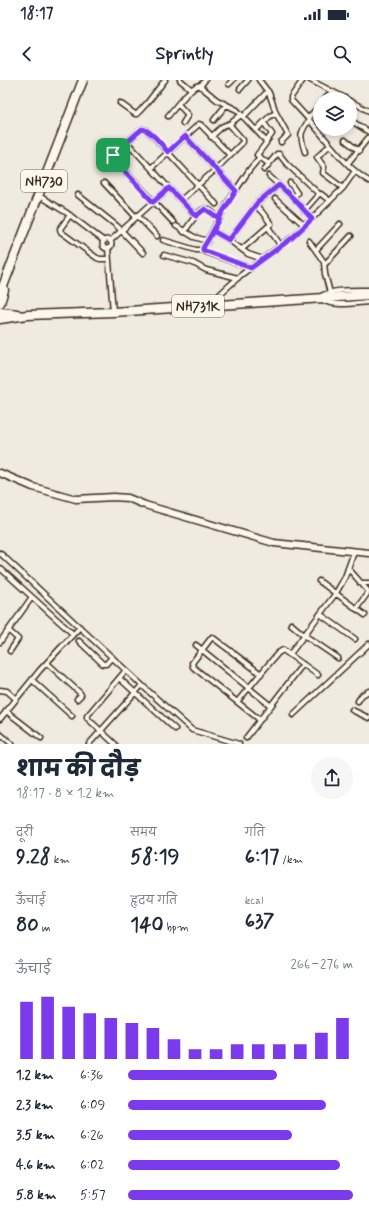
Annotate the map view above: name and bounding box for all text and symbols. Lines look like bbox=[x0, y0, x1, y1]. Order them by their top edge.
text: 18:17 bbox=[20, 4, 53, 24]
text: Sprintly bbox=[155, 42, 214, 66]
icon: back bbox=[16, 43, 38, 65]
icon: search bbox=[331, 43, 353, 65]
map controls bbox=[313, 92, 357, 136]
button: layers bbox=[313, 92, 357, 136]
pin bbox=[96, 138, 130, 172]
icon: arrive bbox=[102, 144, 124, 166]
road number: NH730 bbox=[21, 170, 67, 192]
road number: NH731K bbox=[172, 295, 224, 317]
text: शाम की दौड़ bbox=[16, 756, 140, 784]
button: share bbox=[311, 757, 353, 799]
text: 18:17 · 8 × 1.2 km bbox=[16, 785, 114, 802]
text: दूरी bbox=[16, 826, 33, 840]
text: समय bbox=[130, 826, 157, 840]
text: गति bbox=[245, 826, 265, 840]
text: 9.28 bbox=[16, 844, 51, 871]
text: 58:19 bbox=[130, 844, 180, 871]
text: 6:17 bbox=[245, 844, 279, 871]
text: km bbox=[51, 853, 70, 867]
text: /km bbox=[279, 853, 303, 867]
text: ऊँचाई bbox=[16, 894, 46, 908]
text: हृदय गति bbox=[130, 894, 177, 908]
text: kcal bbox=[245, 894, 263, 908]
text: 637 bbox=[245, 908, 275, 935]
text: 80 bbox=[16, 912, 39, 939]
text: 140 bbox=[130, 912, 163, 939]
text: m bbox=[39, 921, 50, 935]
text: bpm bbox=[163, 921, 189, 935]
text: 266–276 m bbox=[290, 956, 353, 973]
text: ऊँचाई bbox=[16, 961, 51, 978]
text: 1.2 km bbox=[16, 1067, 53, 1084]
text: 6:36 bbox=[80, 1067, 103, 1084]
text: 2.3 km bbox=[16, 1097, 53, 1114]
text: 6:09 bbox=[80, 1097, 105, 1114]
text: 3.5 km bbox=[16, 1127, 55, 1144]
text: 6:26 bbox=[80, 1127, 104, 1144]
text: 4.6 km bbox=[16, 1157, 55, 1174]
text: 6:02 bbox=[80, 1157, 104, 1174]
text: 5.8 km bbox=[16, 1187, 56, 1204]
text: 5:57 bbox=[80, 1187, 106, 1204]

